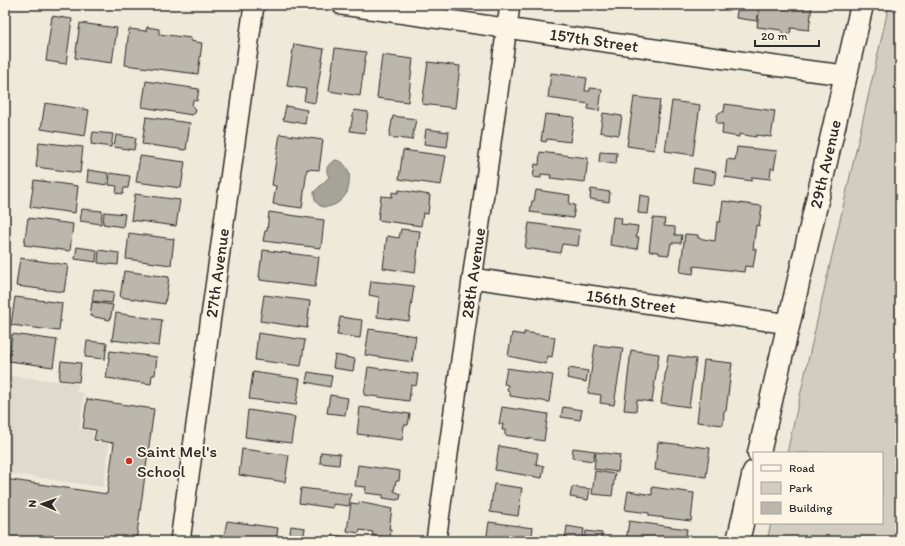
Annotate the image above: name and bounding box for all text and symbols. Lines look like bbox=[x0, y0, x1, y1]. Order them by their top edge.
scale bar bbox=[755, 22, 819, 48]
street label: 157th Street bbox=[548, 24, 640, 56]
text: 20 m bbox=[761, 29, 788, 43]
street label: 29th Avenue bbox=[805, 118, 845, 210]
street label: 28th Avenue bbox=[457, 226, 489, 320]
street label: 27th Avenue bbox=[201, 227, 233, 319]
street label: 156th Street bbox=[585, 285, 678, 317]
place label: Saint Mel's School bbox=[137, 441, 217, 481]
legend bbox=[753, 452, 883, 524]
marker: Saint Mel's School bbox=[124, 456, 134, 466]
text: Road bbox=[789, 461, 815, 475]
text: Park bbox=[789, 481, 813, 495]
north arrow bbox=[22, 484, 62, 524]
text: N bbox=[26, 500, 39, 508]
text: Building bbox=[789, 501, 833, 515]

